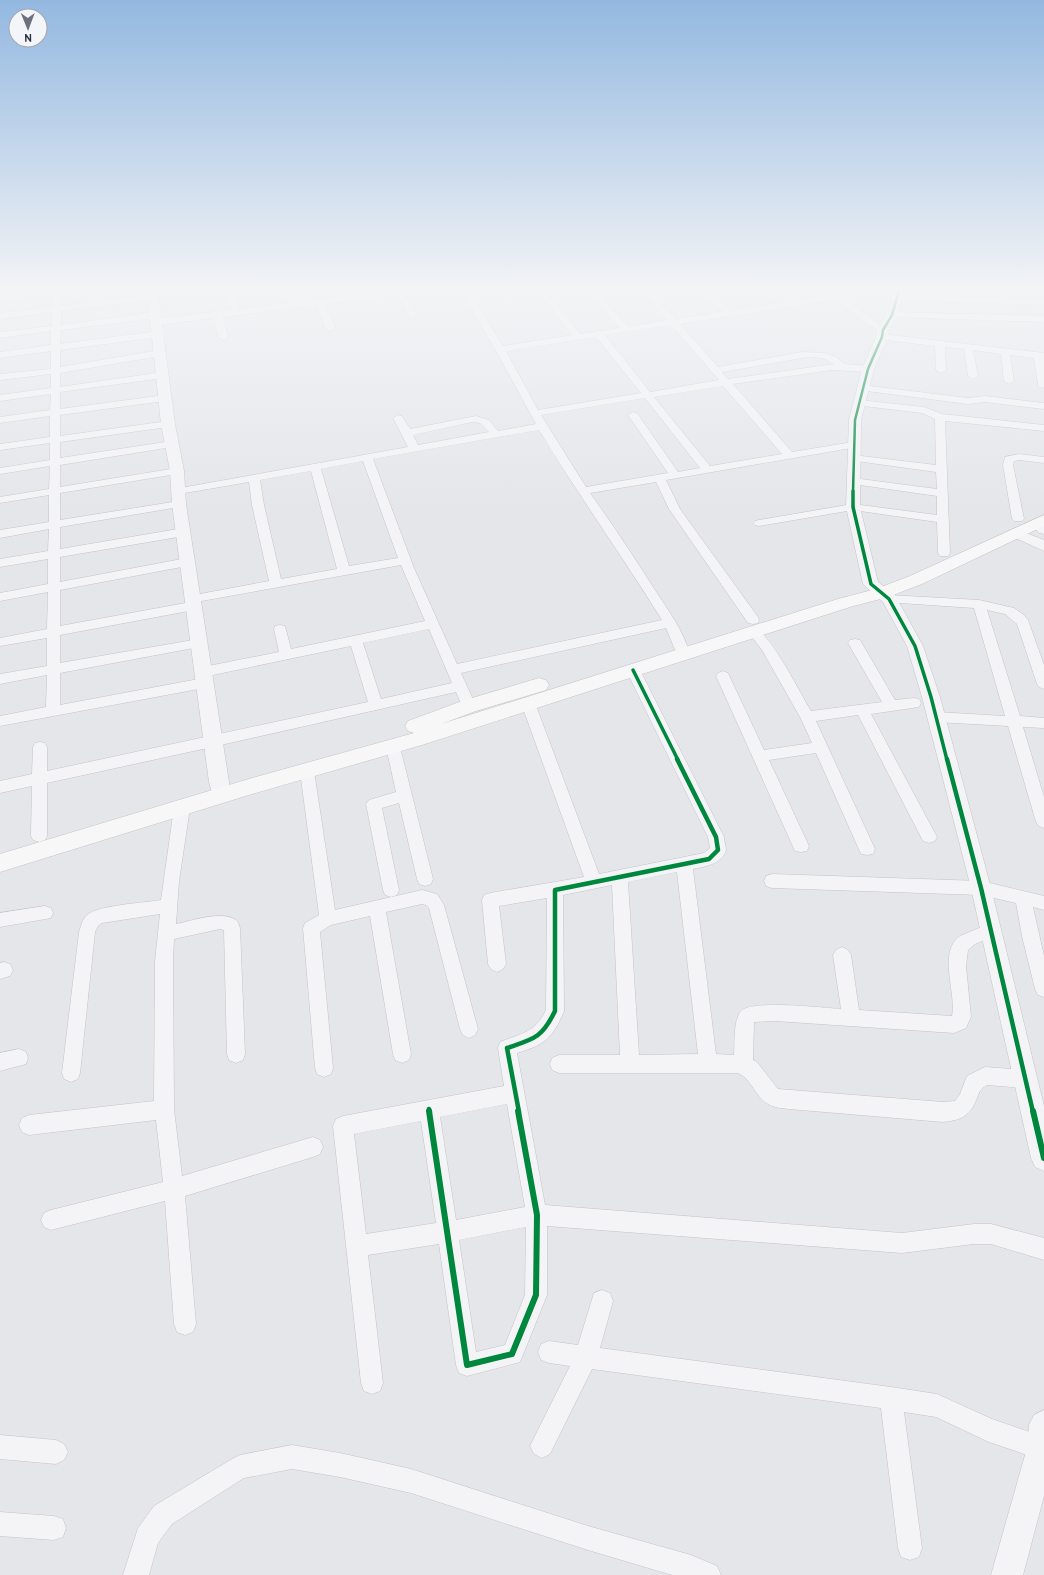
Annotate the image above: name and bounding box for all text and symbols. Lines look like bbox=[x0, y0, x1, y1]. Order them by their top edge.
north arrow bbox=[8, 8, 48, 48]
text: N bbox=[24, 30, 32, 44]

